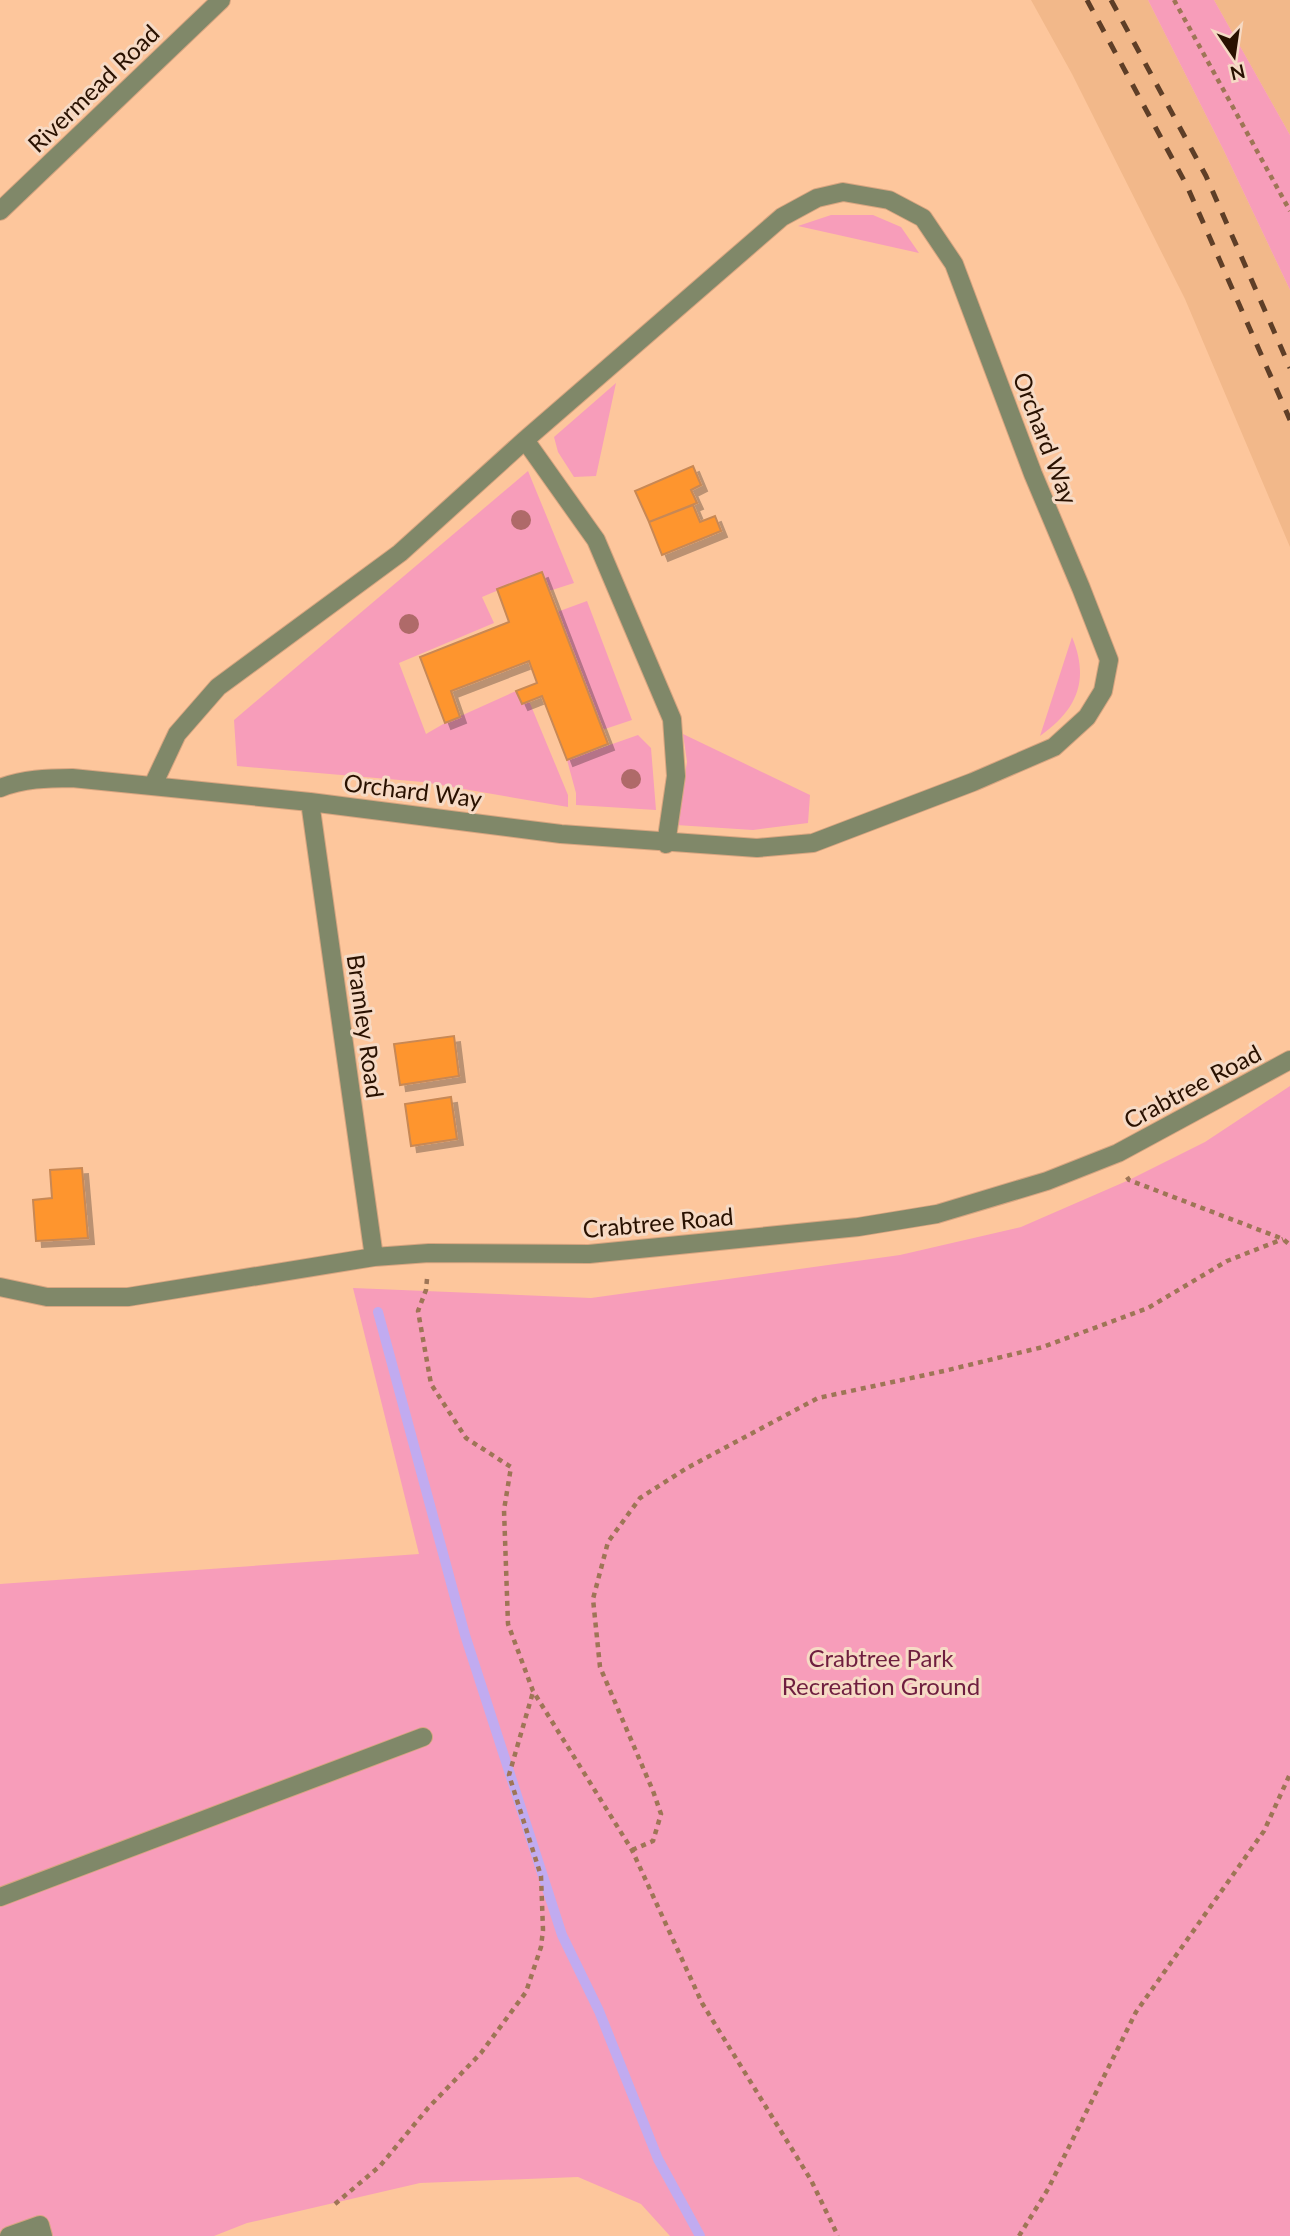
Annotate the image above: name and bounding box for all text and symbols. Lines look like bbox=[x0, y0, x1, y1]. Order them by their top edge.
street label: Rivermead Road bbox=[21, 18, 165, 158]
north arrow bbox=[1199, 21, 1269, 91]
text: N bbox=[1228, 60, 1248, 86]
street label: Orchard Way bbox=[1008, 368, 1085, 509]
street label: Orchard Way bbox=[342, 767, 484, 813]
street label: Bramley Road bbox=[342, 952, 390, 1100]
street label: Crabtree Road bbox=[1118, 1038, 1266, 1134]
street label: Crabtree Road bbox=[581, 1201, 735, 1243]
park label: Crabtree Park Recreation Ground bbox=[782, 1643, 980, 1700]

